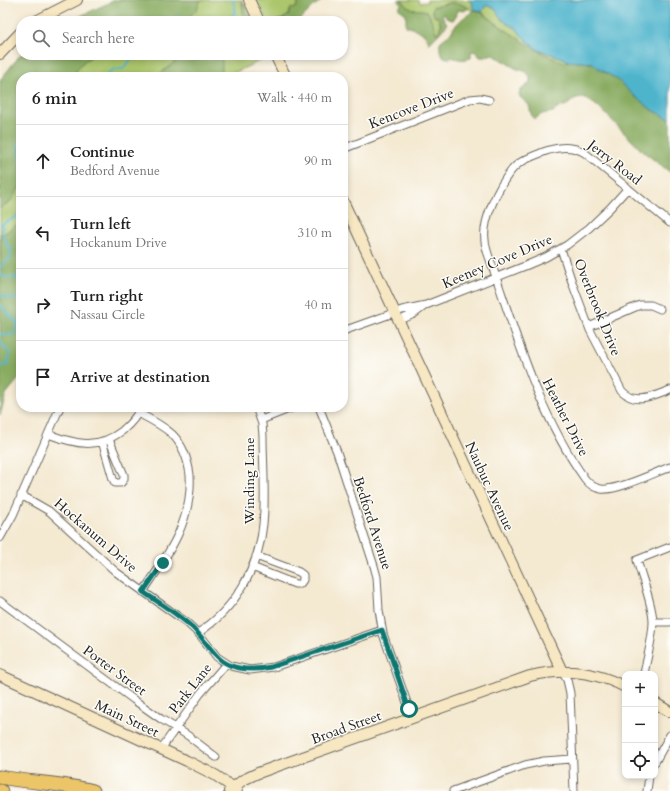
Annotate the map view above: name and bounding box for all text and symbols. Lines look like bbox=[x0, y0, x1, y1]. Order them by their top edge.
search box bbox=[16, 16, 348, 60]
icon: search bbox=[30, 27, 52, 49]
text: Search here bbox=[62, 28, 135, 48]
street label: Kencove Drive bbox=[366, 84, 456, 133]
text: 6 min bbox=[32, 87, 77, 110]
text: Walk · 440 m bbox=[257, 89, 332, 107]
street label: Jerry Road bbox=[582, 134, 646, 190]
text: Continue bbox=[70, 142, 135, 162]
icon: ahead bbox=[32, 150, 54, 172]
text: 90 m bbox=[304, 152, 332, 170]
text: Bedford Avenue bbox=[70, 162, 160, 180]
text: Turn left bbox=[70, 214, 131, 234]
icon: left bbox=[32, 222, 54, 244]
text: 310 m bbox=[298, 224, 332, 242]
street label: Keeney Cove Drive bbox=[439, 230, 555, 293]
text: Hockanum Drive bbox=[70, 234, 167, 252]
street label: Overbrook Drive bbox=[569, 256, 626, 359]
text: Turn right bbox=[70, 286, 143, 306]
icon: right bbox=[32, 294, 54, 316]
text: 40 m bbox=[304, 296, 332, 314]
text: Nassau Circle bbox=[70, 306, 145, 324]
icon: arrive bbox=[32, 366, 54, 388]
text: Arrive at destination bbox=[70, 367, 210, 387]
street label: Heather Drive bbox=[538, 375, 593, 460]
street label: Winding Lane bbox=[240, 437, 259, 526]
street label: Naubuc Avenue bbox=[461, 439, 519, 534]
street label: Bedford Avenue bbox=[349, 474, 397, 572]
street label: Hockanum Drive bbox=[50, 494, 141, 577]
route end bbox=[154, 554, 172, 572]
street label: Porter Street bbox=[79, 641, 151, 700]
street label: Park Lane bbox=[165, 659, 216, 718]
map controls bbox=[622, 671, 658, 779]
button: + bbox=[622, 671, 658, 707]
street label: Main Street bbox=[92, 695, 162, 742]
route start bbox=[400, 700, 418, 718]
street label: Broad Street bbox=[309, 706, 384, 749]
button: − bbox=[622, 707, 658, 743]
button: locate bbox=[622, 743, 658, 779]

